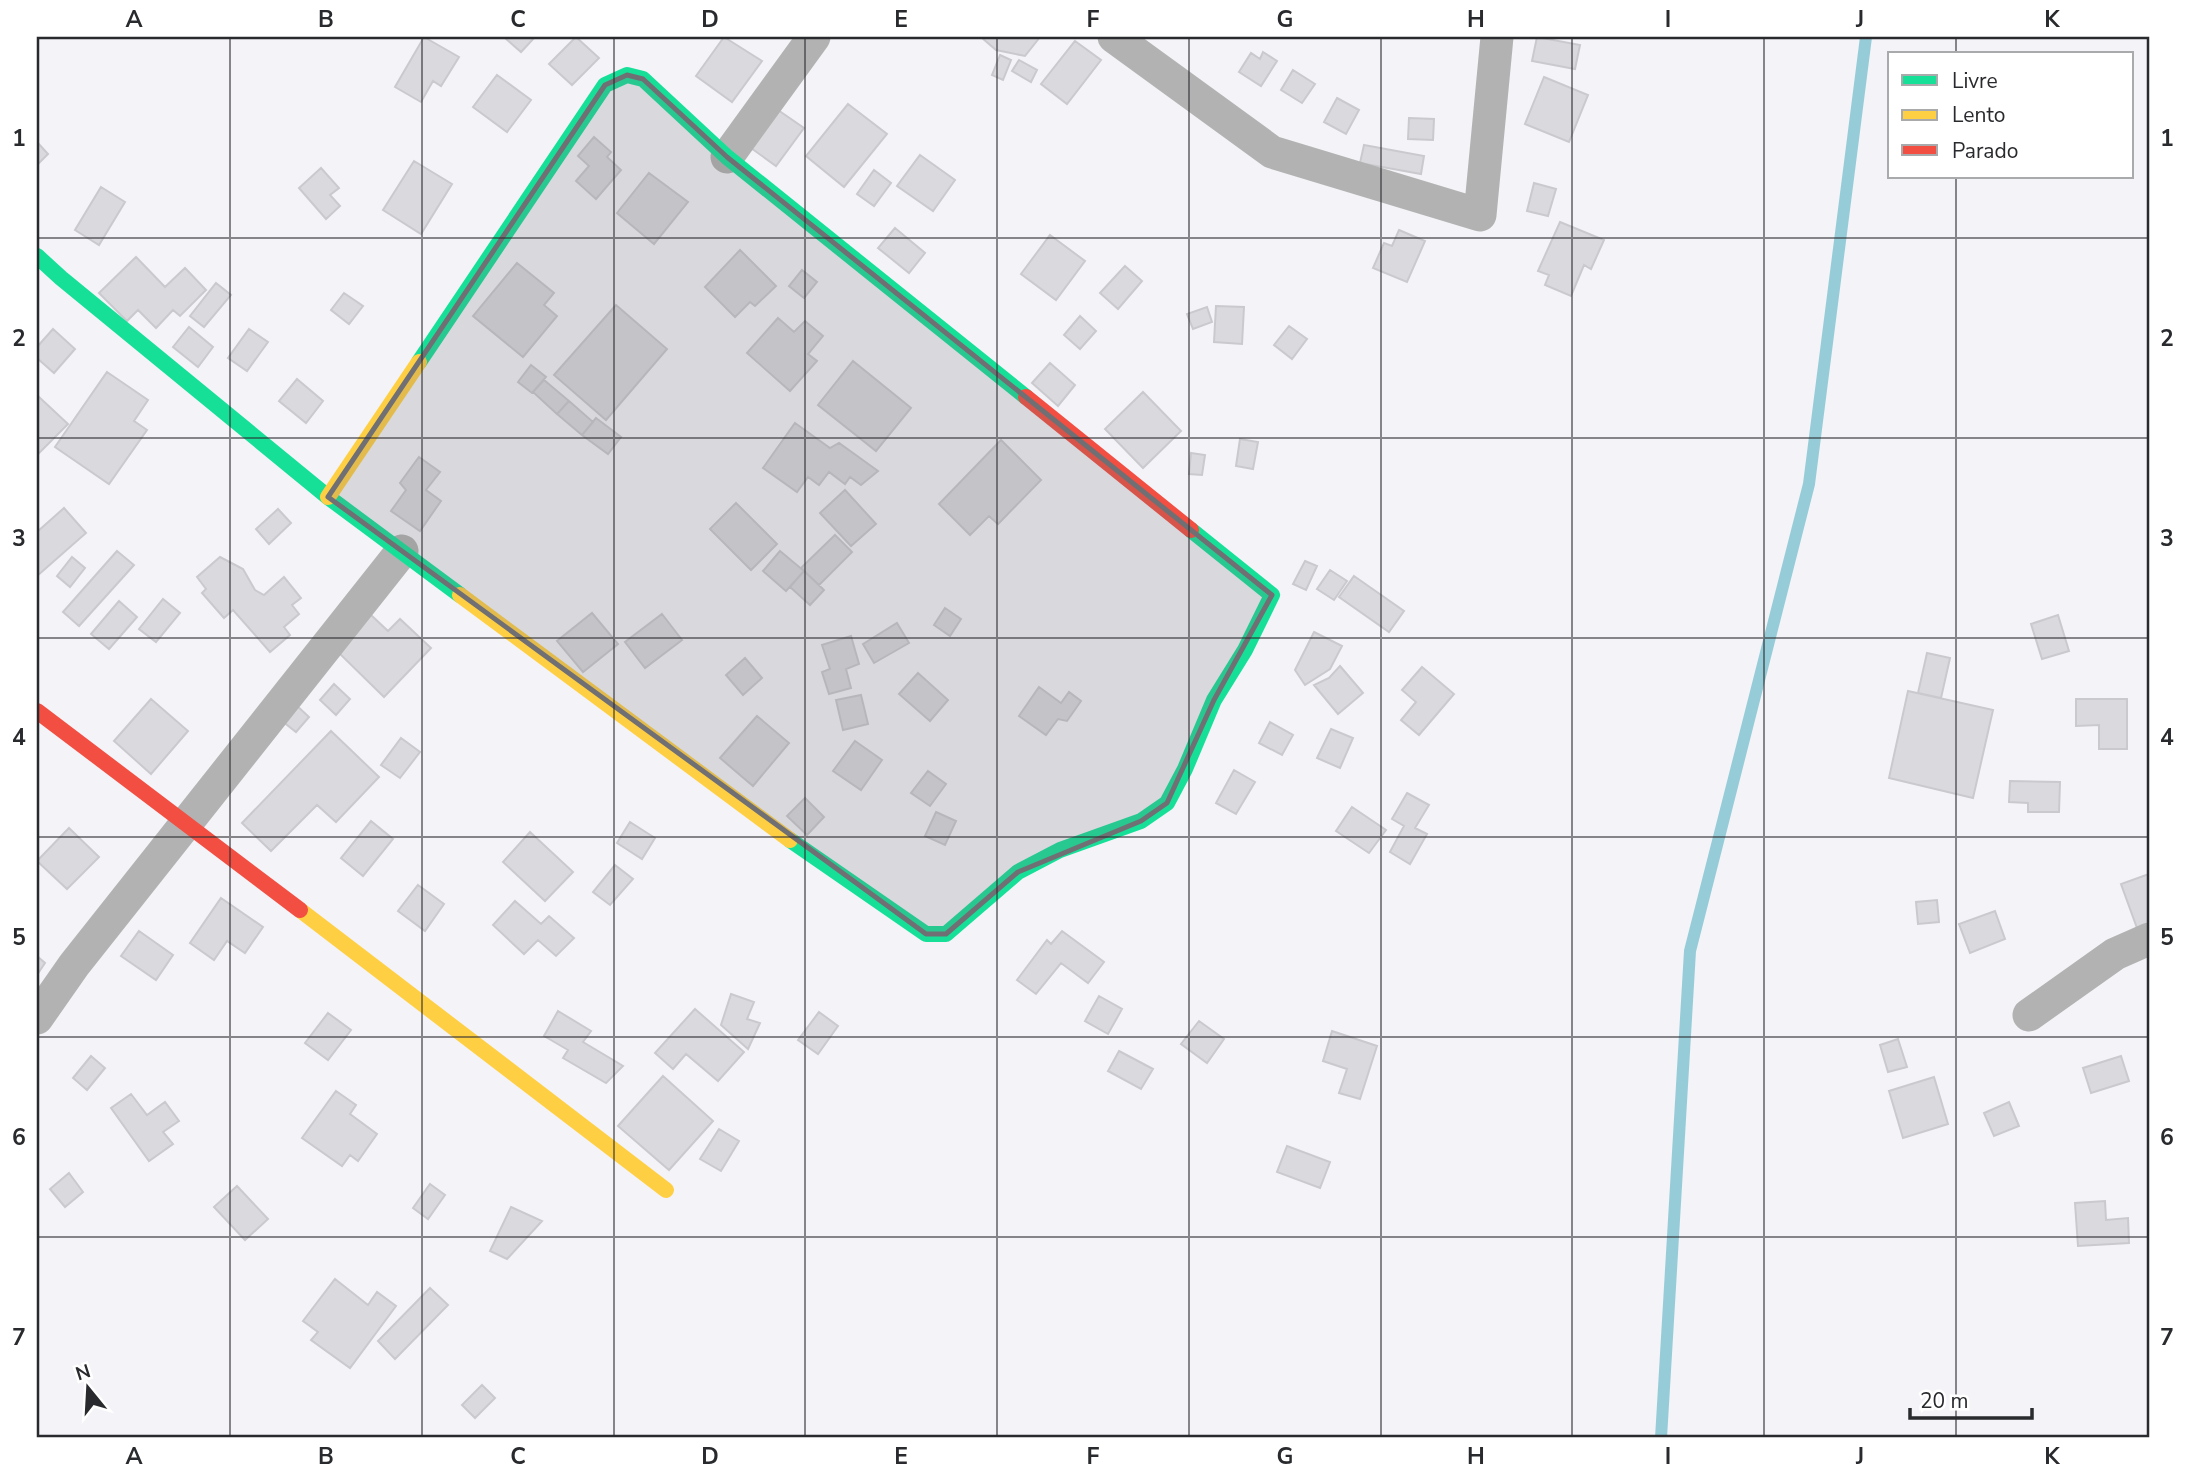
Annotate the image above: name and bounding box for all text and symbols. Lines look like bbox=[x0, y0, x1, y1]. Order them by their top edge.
text: A bbox=[125, 4, 143, 35]
text: B bbox=[318, 4, 334, 35]
text: C bbox=[510, 4, 526, 35]
text: D bbox=[701, 4, 719, 35]
text: E bbox=[894, 4, 908, 35]
text: F bbox=[1087, 4, 1100, 35]
text: G bbox=[1277, 4, 1293, 35]
text: H bbox=[1467, 4, 1485, 35]
text: I bbox=[1665, 4, 1671, 35]
text: J bbox=[1855, 4, 1864, 35]
text: K bbox=[2044, 4, 2060, 35]
legend bbox=[1888, 52, 2134, 178]
text: Livre bbox=[1952, 67, 1998, 95]
text: Lento bbox=[1952, 101, 2005, 129]
text: 1 bbox=[12, 123, 26, 154]
text: 1 bbox=[2160, 123, 2174, 154]
text: Parado bbox=[1952, 137, 2018, 165]
text: 2 bbox=[12, 323, 26, 354]
text: 2 bbox=[2160, 323, 2174, 354]
text: 3 bbox=[12, 523, 26, 554]
text: 3 bbox=[2160, 523, 2174, 554]
text: 4 bbox=[12, 722, 26, 753]
text: 4 bbox=[2160, 722, 2174, 753]
text: 5 bbox=[12, 922, 26, 953]
text: 5 bbox=[2160, 922, 2174, 953]
text: 6 bbox=[12, 1122, 26, 1153]
text: 6 bbox=[2160, 1122, 2174, 1153]
text: 7 bbox=[12, 1322, 26, 1353]
text: 7 bbox=[2160, 1322, 2174, 1353]
north arrow bbox=[52, 1352, 122, 1422]
text: N bbox=[72, 1358, 94, 1387]
scale bar bbox=[1910, 1377, 2032, 1421]
text: 20 m bbox=[1920, 1387, 1969, 1415]
text: A bbox=[125, 1441, 143, 1472]
text: B bbox=[318, 1441, 334, 1472]
text: C bbox=[510, 1441, 526, 1472]
text: D bbox=[701, 1441, 719, 1472]
text: E bbox=[894, 1441, 908, 1472]
text: F bbox=[1087, 1441, 1100, 1472]
text: G bbox=[1277, 1441, 1293, 1472]
text: H bbox=[1467, 1441, 1485, 1472]
text: I bbox=[1665, 1441, 1671, 1472]
text: J bbox=[1855, 1441, 1864, 1472]
text: K bbox=[2044, 1441, 2060, 1472]

